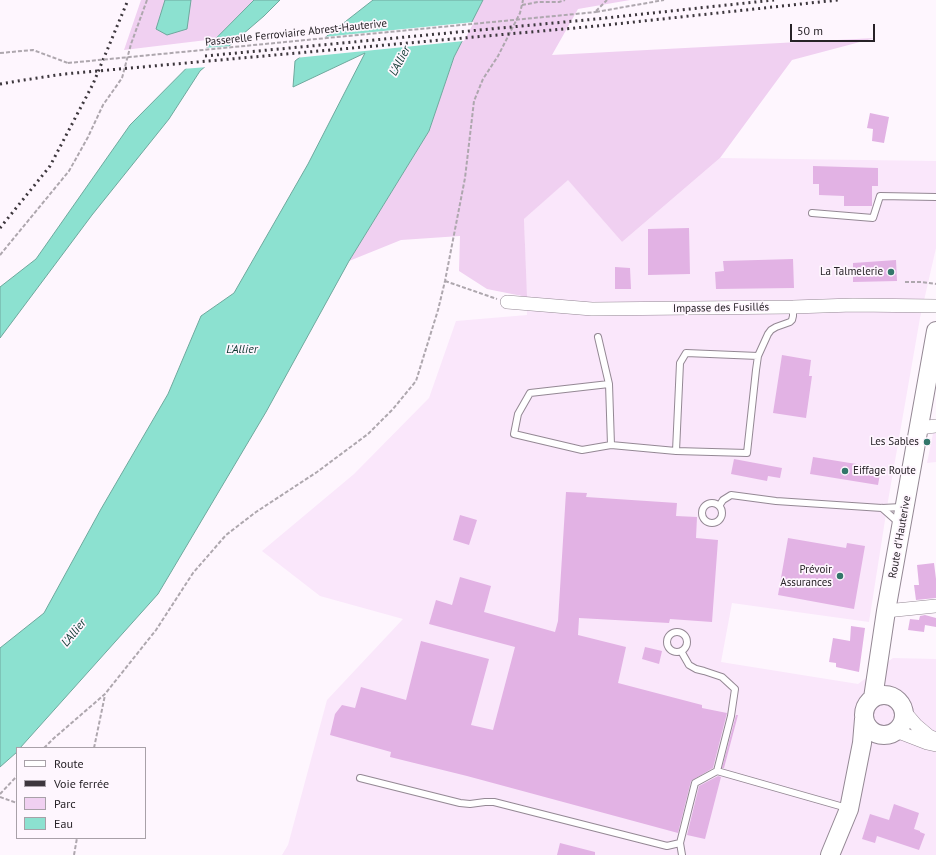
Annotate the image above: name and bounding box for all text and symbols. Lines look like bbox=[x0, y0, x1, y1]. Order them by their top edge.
scale bar bbox=[792, 16, 877, 42]
street label: Passerelle Ferroviaire Abrest-Hauterive bbox=[204, 17, 388, 49]
text: 50 m bbox=[797, 23, 823, 38]
water label: L'Allier bbox=[386, 44, 414, 78]
place label: La Talmelerie bbox=[820, 265, 883, 279]
marker: La Talmelerie bbox=[886, 267, 896, 277]
street label: Impasse des Fusillés bbox=[673, 301, 769, 315]
water label: L'Allier bbox=[226, 343, 258, 357]
place label: Les Sables bbox=[870, 435, 919, 449]
marker: Les Sables bbox=[922, 437, 932, 447]
place label: Eiffage Route bbox=[853, 464, 916, 478]
marker: Eiffage Route bbox=[840, 466, 850, 476]
street label: Route d'Hauterive bbox=[886, 495, 914, 579]
place label: Prévoir Assurances bbox=[780, 563, 832, 589]
marker: Prévoir Assurances bbox=[835, 571, 845, 581]
water label: L'Allier bbox=[59, 616, 89, 650]
legend bbox=[16, 747, 146, 839]
text: Route bbox=[54, 756, 84, 771]
text: Voie ferrée bbox=[54, 776, 109, 791]
text: Parc bbox=[54, 796, 76, 811]
text: Eau bbox=[54, 816, 73, 831]

